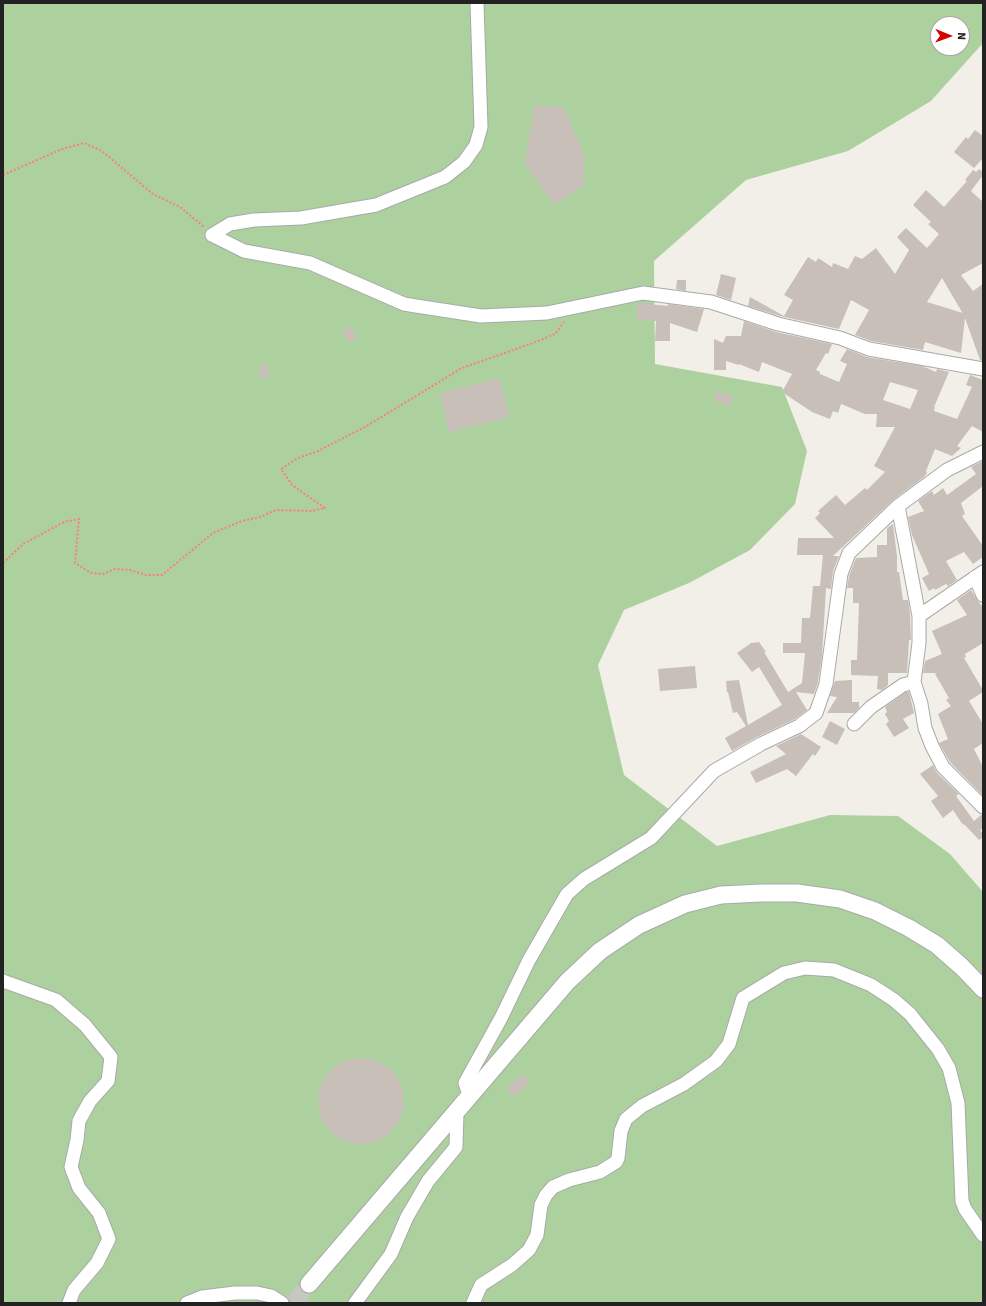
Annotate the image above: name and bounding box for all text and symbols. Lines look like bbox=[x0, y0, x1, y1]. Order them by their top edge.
north arrow bbox=[930, 16, 970, 56]
text: N bbox=[955, 32, 968, 40]

